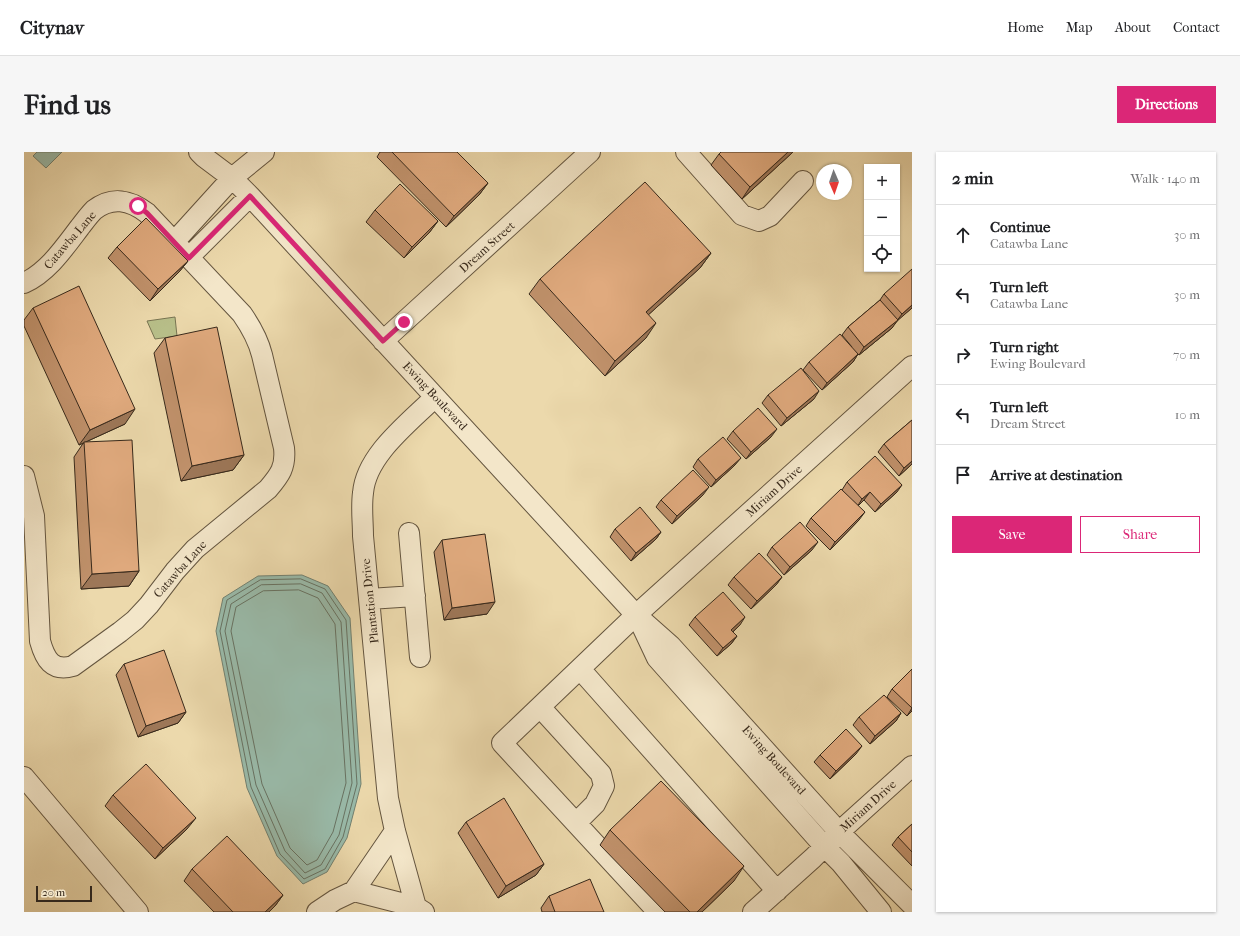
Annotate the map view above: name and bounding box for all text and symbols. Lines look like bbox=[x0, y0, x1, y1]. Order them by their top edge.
text: Citynav bbox=[20, 17, 84, 39]
text: Home bbox=[1007, 19, 1044, 36]
text: Map bbox=[1066, 19, 1093, 36]
text: About bbox=[1115, 19, 1151, 36]
text: Contact bbox=[1173, 19, 1220, 36]
button: Directions bbox=[1117, 86, 1216, 123]
text: Find us bbox=[24, 88, 111, 121]
north arrow bbox=[816, 164, 852, 200]
map controls bbox=[864, 164, 900, 272]
button: + bbox=[864, 164, 900, 200]
text: 2 min bbox=[952, 168, 993, 188]
text: Walk · 140 m bbox=[1131, 171, 1200, 186]
route start bbox=[129, 197, 147, 215]
button: − bbox=[864, 200, 900, 236]
street label: Catawba Lane bbox=[41, 208, 99, 272]
street label: Dream Street bbox=[456, 218, 518, 276]
text: Continue bbox=[990, 218, 1050, 236]
icon: ahead bbox=[952, 224, 974, 246]
text: 30 m bbox=[1174, 227, 1200, 242]
button: locate bbox=[864, 236, 900, 272]
text: Catawba Lane bbox=[990, 236, 1068, 251]
text: Turn left bbox=[990, 278, 1048, 296]
icon: left bbox=[952, 284, 974, 306]
text: 30 m bbox=[1174, 287, 1200, 302]
text: Catawba Lane bbox=[990, 296, 1068, 311]
route end bbox=[395, 313, 413, 331]
text: Turn right bbox=[990, 338, 1059, 356]
icon: right bbox=[952, 344, 974, 366]
text: 70 m bbox=[1173, 347, 1200, 362]
text: Ewing Boulevard bbox=[990, 356, 1085, 371]
street label: Ewing Boulevard bbox=[400, 359, 470, 433]
text: Turn left bbox=[990, 398, 1048, 416]
icon: left bbox=[952, 404, 974, 426]
text: 10 m bbox=[1175, 407, 1200, 422]
text: Dream Street bbox=[990, 416, 1066, 431]
street label: Miriam Drive bbox=[743, 462, 805, 520]
icon: arrive bbox=[952, 464, 974, 486]
text: Arrive at destination bbox=[990, 466, 1122, 484]
button: Save bbox=[952, 516, 1072, 553]
button: Share bbox=[1080, 516, 1200, 553]
street label: Catawba Lane bbox=[151, 537, 209, 601]
street label: Plantation Drive bbox=[359, 558, 381, 644]
street label: Ewing Boulevard bbox=[739, 723, 809, 798]
street label: Miriam Drive bbox=[837, 777, 899, 835]
scale bar bbox=[36, 884, 92, 903]
text: 20 m bbox=[42, 886, 65, 899]

